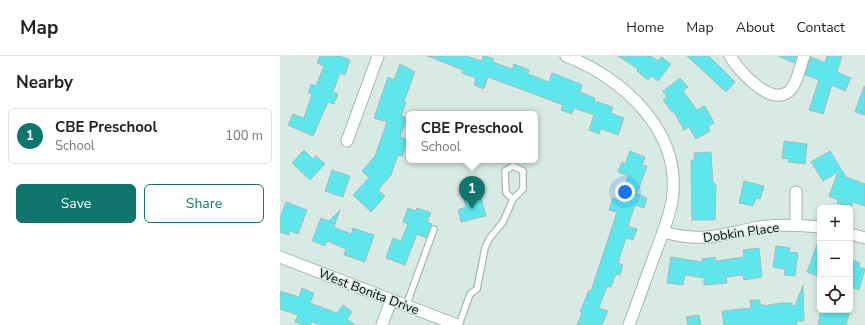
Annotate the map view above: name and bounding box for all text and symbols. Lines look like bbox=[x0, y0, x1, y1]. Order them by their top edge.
text: Map bbox=[20, 15, 58, 41]
text: Home bbox=[626, 18, 664, 37]
text: Map bbox=[686, 18, 714, 37]
text: About bbox=[736, 18, 775, 37]
text: Contact bbox=[797, 18, 845, 37]
text: Nearby bbox=[16, 71, 73, 94]
popup bbox=[406, 111, 538, 163]
text: CBE Preschool bbox=[55, 117, 157, 137]
text: CBE Preschool bbox=[421, 118, 523, 138]
text: 1 bbox=[26, 127, 34, 145]
text: 100 m bbox=[225, 127, 263, 145]
text: School bbox=[55, 137, 95, 155]
text: School bbox=[421, 138, 461, 156]
pin: 1 bbox=[459, 176, 485, 209]
your location bbox=[615, 182, 635, 202]
button: Save bbox=[16, 184, 136, 223]
button: Share bbox=[144, 184, 264, 223]
map controls bbox=[817, 205, 853, 313]
button: + bbox=[817, 205, 853, 241]
street label: Dobkin Place bbox=[702, 219, 780, 247]
button: − bbox=[817, 241, 853, 277]
street label: West Bonita Drive bbox=[316, 264, 422, 319]
button: locate bbox=[817, 277, 853, 313]

